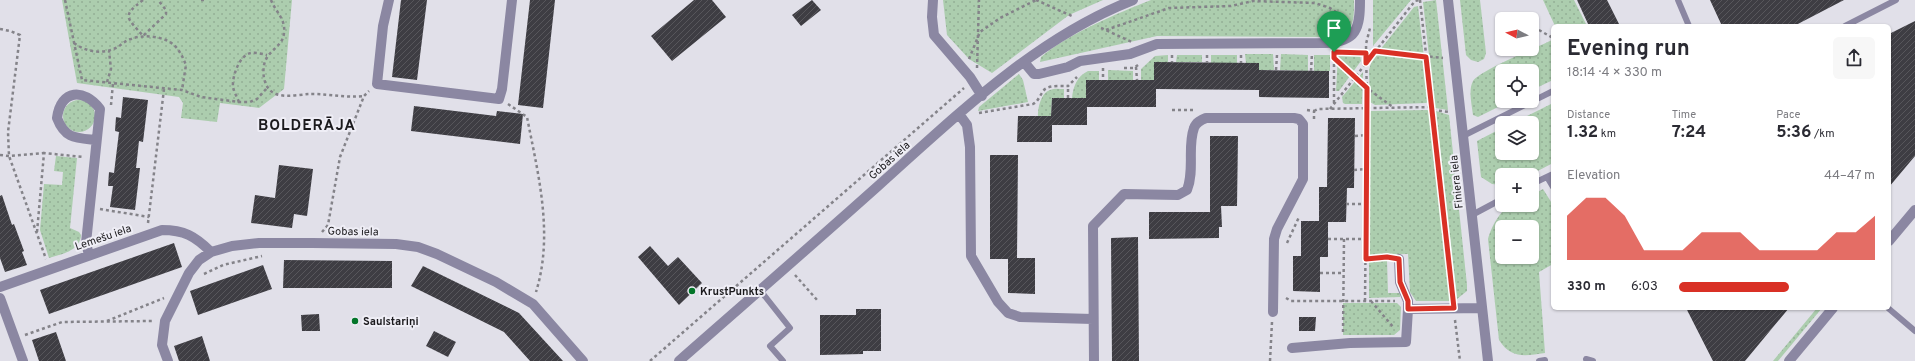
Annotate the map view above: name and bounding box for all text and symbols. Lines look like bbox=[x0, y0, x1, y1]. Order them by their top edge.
pin bbox=[1317, 11, 1351, 52]
north arrow bbox=[1495, 12, 1539, 56]
map controls bbox=[1495, 12, 1539, 264]
icon: arrive bbox=[1323, 17, 1345, 39]
text: Evening run bbox=[1567, 36, 1690, 63]
button: share bbox=[1833, 37, 1875, 79]
button: locate bbox=[1495, 64, 1539, 108]
text: 18:14 · 4 × 330 m bbox=[1567, 65, 1662, 81]
text: Distance bbox=[1567, 108, 1610, 122]
text: Time bbox=[1672, 108, 1696, 122]
text: Pace bbox=[1776, 108, 1801, 122]
district label: BOLDERĀJA bbox=[258, 116, 356, 136]
button: layers bbox=[1495, 116, 1539, 160]
text: 1.32 bbox=[1567, 122, 1598, 144]
text: 7:24 bbox=[1672, 122, 1706, 144]
text: 5:36 bbox=[1776, 122, 1812, 144]
text: km bbox=[1598, 127, 1616, 141]
text: /km bbox=[1812, 127, 1835, 141]
street label: Gobas iela bbox=[866, 138, 913, 183]
street label: Finiera iela bbox=[1447, 154, 1467, 209]
button: + bbox=[1495, 168, 1539, 212]
text: Elevation bbox=[1567, 168, 1620, 184]
text: 44–47 m bbox=[1824, 168, 1875, 184]
button: − bbox=[1495, 220, 1539, 264]
street label: Lemešu iela bbox=[73, 222, 134, 254]
street label: Gobas iela bbox=[327, 225, 379, 239]
text: 330 m bbox=[1567, 279, 1606, 295]
text: 6:03 bbox=[1631, 279, 1658, 295]
place label: KrustPunkts bbox=[700, 285, 764, 299]
marker: KrustPunkts bbox=[687, 286, 697, 296]
place label: Saulstariņi bbox=[363, 315, 419, 329]
marker: Saulstariņi bbox=[350, 316, 360, 326]

